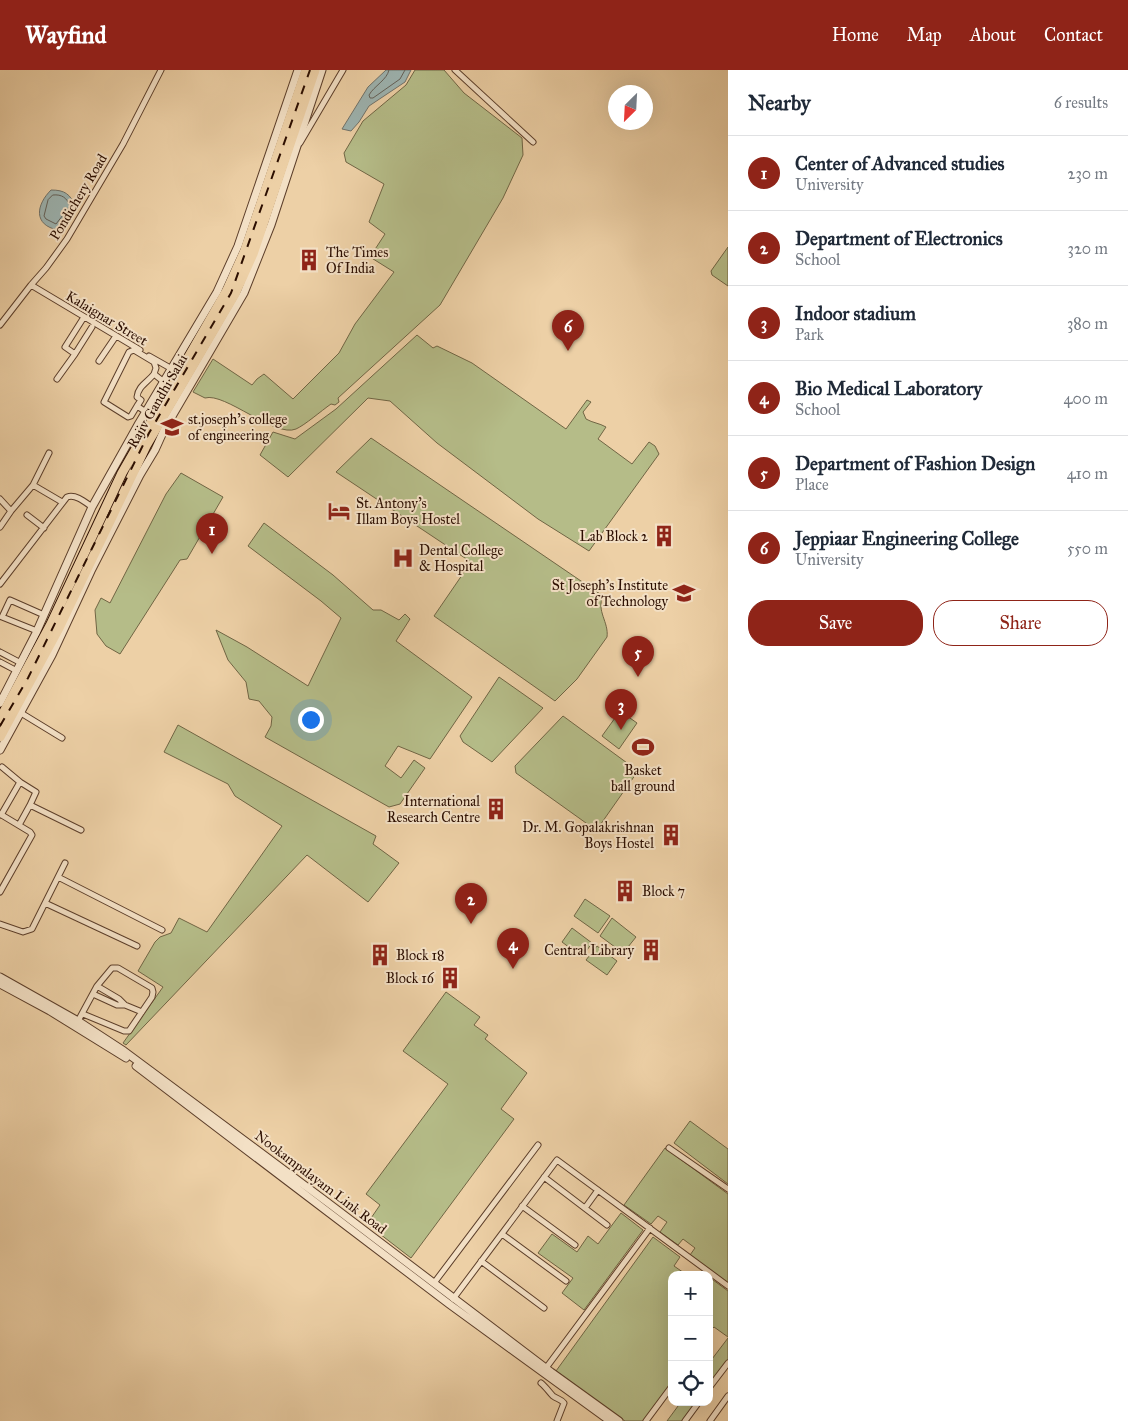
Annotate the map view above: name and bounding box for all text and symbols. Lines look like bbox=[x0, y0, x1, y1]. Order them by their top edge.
text: Wayfind bbox=[25, 20, 107, 50]
text: Home bbox=[832, 24, 879, 46]
text: Map bbox=[907, 24, 942, 46]
text: About bbox=[970, 24, 1016, 46]
text: Contact bbox=[1044, 24, 1103, 46]
north arrow bbox=[608, 85, 653, 130]
text: Nearby bbox=[748, 90, 811, 116]
text: 6 results bbox=[1054, 93, 1108, 112]
street label: Pondichery Road bbox=[46, 151, 111, 243]
text: Center of Advanced studies bbox=[795, 152, 1004, 175]
text: 1 bbox=[761, 164, 767, 183]
text: 230 m bbox=[1068, 164, 1108, 183]
text: University bbox=[795, 175, 864, 194]
text: Department of Electronics bbox=[795, 227, 1003, 250]
text: 2 bbox=[760, 239, 768, 258]
text: 320 m bbox=[1068, 239, 1108, 258]
place label: The Times Of India bbox=[326, 244, 388, 277]
building icon: The Times Of India bbox=[296, 247, 322, 273]
text: School bbox=[795, 250, 840, 269]
street label: Kalaignar Street bbox=[63, 287, 151, 350]
text: Indoor stadium bbox=[795, 302, 916, 325]
pin: 6 bbox=[552, 310, 584, 351]
text: 3 bbox=[761, 314, 767, 333]
text: 380 m bbox=[1067, 314, 1108, 333]
text: Park bbox=[795, 325, 824, 344]
street label: Rajiv Gandhi Salai bbox=[124, 351, 191, 451]
text: Bio Medical Laboratory bbox=[795, 377, 982, 400]
text: 4 bbox=[760, 389, 768, 408]
text: 400 m bbox=[1064, 389, 1108, 408]
text: School bbox=[795, 400, 840, 419]
place label: st.joseph's college of engineering bbox=[188, 411, 288, 444]
school or university icon: st.joseph's college of engineering bbox=[159, 414, 185, 440]
text: Department of Fashion Design bbox=[795, 452, 1035, 475]
text: 5 bbox=[760, 464, 768, 483]
text: 410 m bbox=[1067, 464, 1108, 483]
text: Place bbox=[795, 475, 829, 494]
place label: St. Antony's Illam Boys Hostel bbox=[356, 495, 460, 528]
hotel icon: St. Antony's Illam Boys Hostel bbox=[326, 498, 352, 524]
pin: 1 bbox=[196, 513, 228, 554]
building icon: Lab Block 2 bbox=[651, 523, 677, 549]
text: Jeppiaar Engineering College bbox=[795, 527, 1019, 550]
place label: Lab Block 2 bbox=[579, 528, 648, 545]
text: 6 bbox=[760, 539, 768, 558]
text: 550 m bbox=[1067, 539, 1108, 558]
place label: Dental College & Hospital bbox=[419, 542, 504, 575]
hospital icon: Dental College & Hospital bbox=[390, 545, 416, 571]
text: University bbox=[795, 550, 864, 569]
place label: St Joseph's Institute of Technology bbox=[552, 577, 668, 610]
school or university icon: St Joseph's Institute of Technology bbox=[671, 580, 697, 606]
button: Save bbox=[748, 600, 923, 646]
button: Share bbox=[933, 600, 1108, 646]
pin: 5 bbox=[622, 636, 654, 677]
pin: 3 bbox=[605, 689, 637, 730]
your location bbox=[298, 707, 324, 733]
sports icon: Basket ball ground bbox=[630, 734, 656, 760]
place label: Basket ball ground bbox=[611, 762, 675, 795]
place label: International Research Centre bbox=[387, 793, 480, 826]
building icon: International Research Centre bbox=[483, 796, 509, 822]
place label: Dr. M. Gopalakrishnan Boys Hostel bbox=[522, 819, 654, 852]
building icon: Dr. M. Gopalakrishnan Boys Hostel bbox=[658, 822, 684, 848]
building icon: Block 7 bbox=[612, 878, 638, 904]
pin: 2 bbox=[455, 883, 487, 924]
place label: Block 7 bbox=[642, 883, 685, 900]
pin: 4 bbox=[497, 928, 529, 969]
building icon: Central Library bbox=[638, 937, 664, 963]
building icon: Block 18 bbox=[367, 942, 393, 968]
place label: Central Library bbox=[544, 942, 634, 959]
place label: Block 18 bbox=[396, 947, 445, 964]
building icon: Block 16 bbox=[437, 965, 463, 991]
place label: Block 16 bbox=[386, 970, 435, 987]
street label: Nookampalayam Link Road bbox=[251, 1127, 390, 1238]
map controls bbox=[668, 1271, 713, 1406]
button: + bbox=[668, 1271, 713, 1316]
button: − bbox=[668, 1316, 713, 1361]
button: locate bbox=[668, 1361, 713, 1406]

